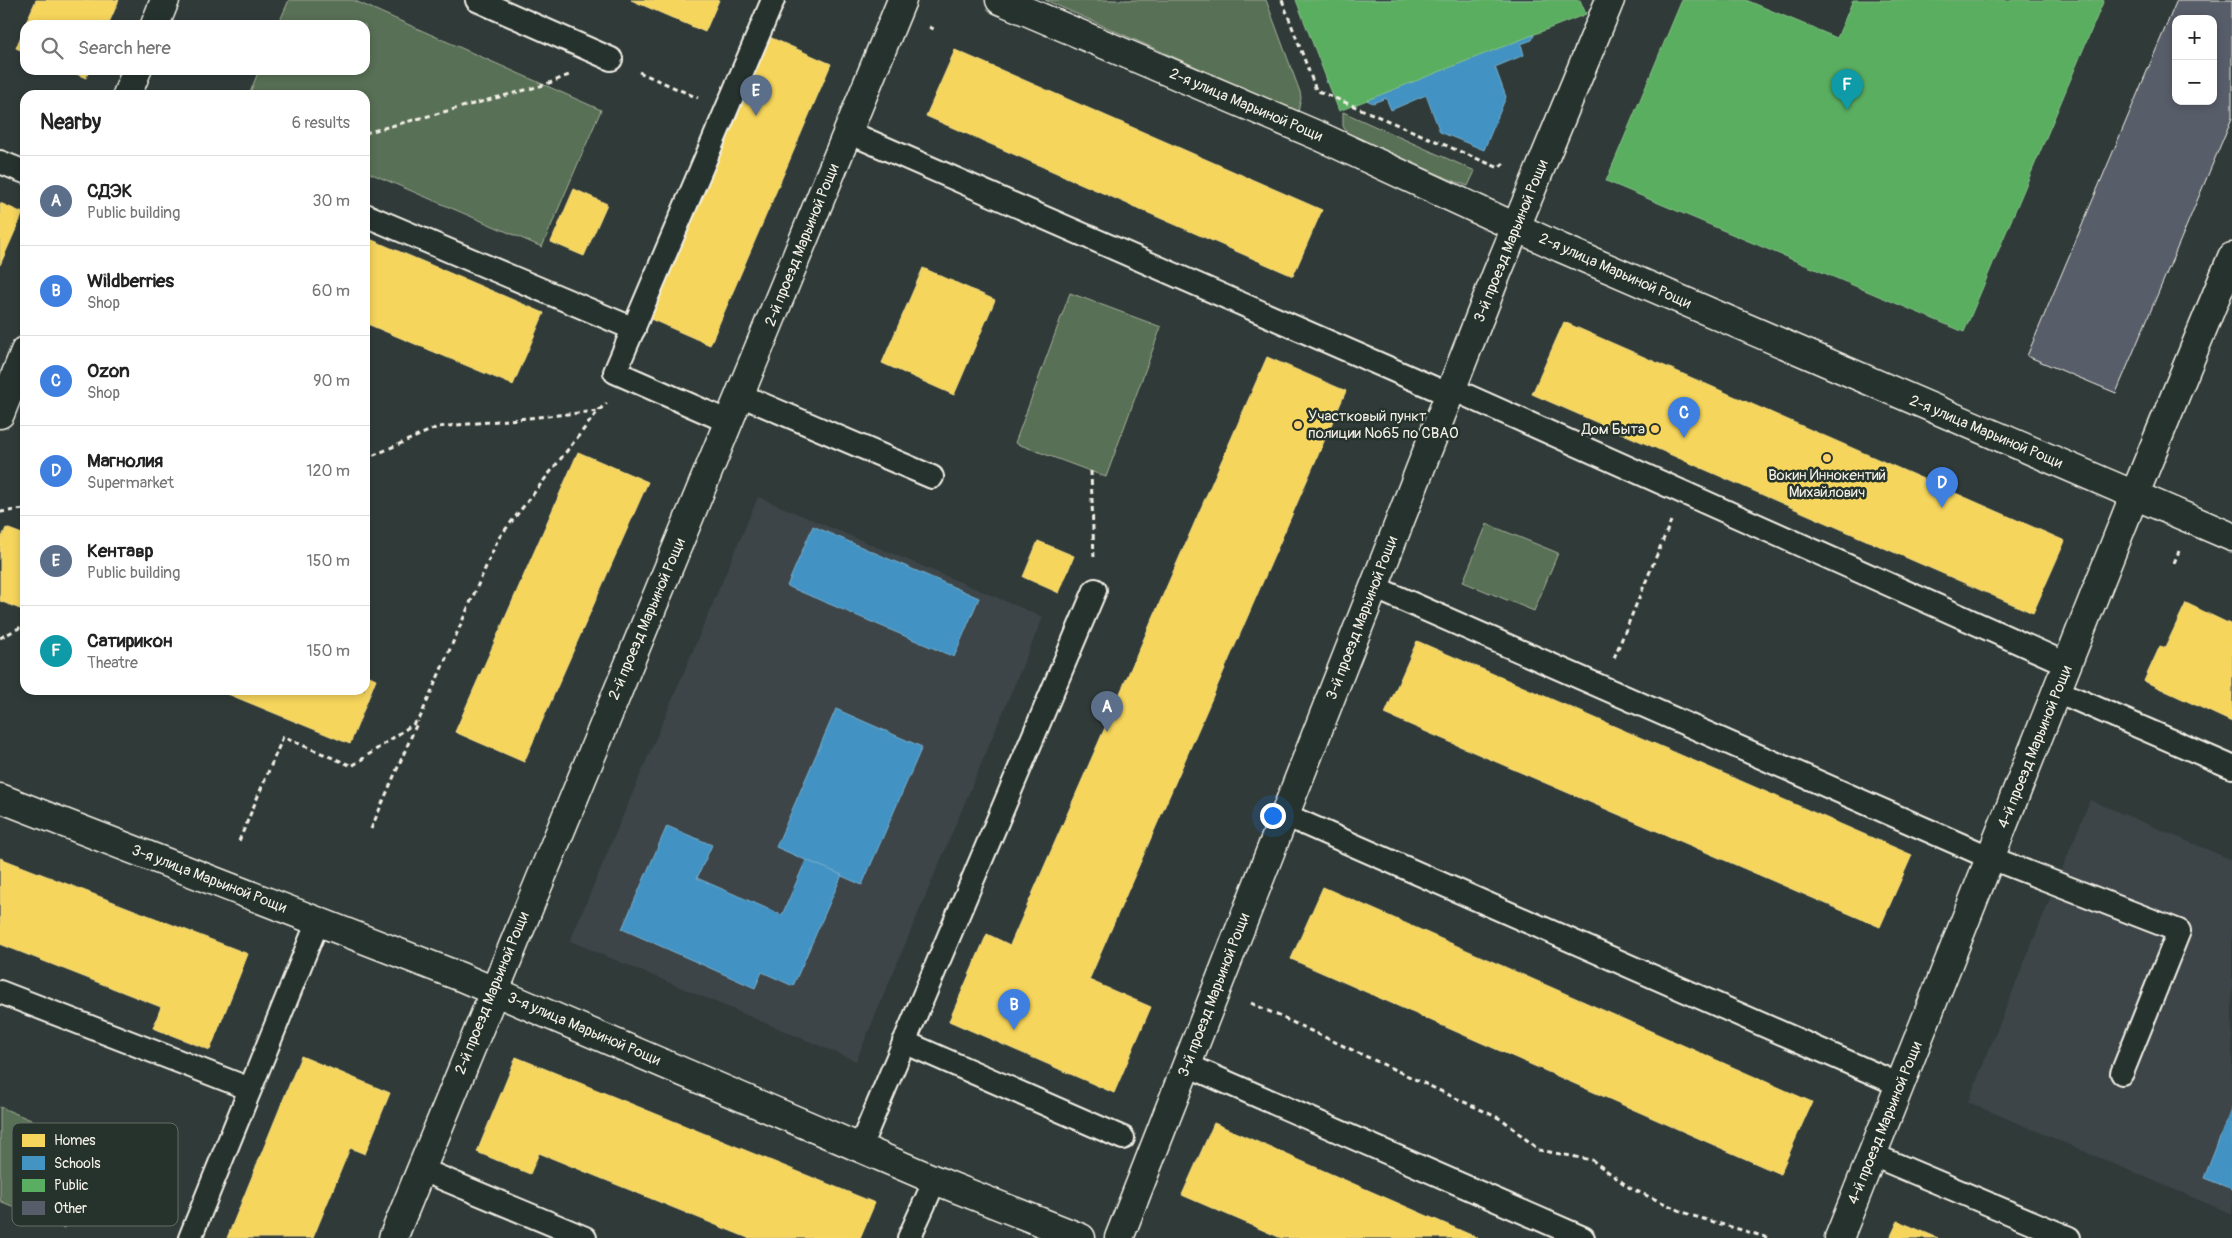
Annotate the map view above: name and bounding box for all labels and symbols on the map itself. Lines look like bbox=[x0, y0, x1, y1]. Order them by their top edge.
street label: 2-я улица Марьиной Рощи bbox=[1167, 64, 1326, 146]
pin: F bbox=[1831, 69, 1863, 110]
pin: E bbox=[740, 75, 772, 116]
street label: 3-й проезд Марьиной Рощи bbox=[1470, 157, 1552, 325]
street label: 2-й проезд Марьиной Рощи bbox=[761, 161, 843, 329]
street label: 2-я улица Марьиной Рощи bbox=[1536, 229, 1694, 313]
street label: 2-я улица Марьиной Рощи bbox=[1907, 391, 2066, 473]
pin: C bbox=[1668, 397, 1700, 438]
place label: Участковый пункт полиции №65 по СВАО bbox=[1308, 407, 1459, 443]
marker: Участковый пункт полиции №65 по СВАО bbox=[1292, 419, 1304, 431]
place label: Дом Быта bbox=[1581, 420, 1645, 439]
marker: Дом Быта bbox=[1649, 423, 1661, 435]
marker: Вокин Иннокентий Михайлович bbox=[1821, 452, 1833, 464]
place label: Вокин Иннокентий Михайлович bbox=[1768, 466, 1886, 502]
pin: D bbox=[1926, 467, 1958, 508]
street label: 3-й проезд Марьиной Рощи bbox=[1322, 533, 1402, 702]
street label: 2-й проезд Марьиной Рощи bbox=[604, 535, 690, 703]
street label: 4-й проезд Марьиной Рощи bbox=[1994, 663, 2077, 831]
pin: A bbox=[1091, 691, 1123, 732]
your location bbox=[1260, 803, 1286, 829]
street label: 3-я улица Марьиной Рощи bbox=[129, 841, 289, 917]
street label: 2-й проезд Марьиной Рощи bbox=[451, 909, 533, 1077]
street label: 3-й проезд Марьиной Рощи bbox=[1174, 910, 1254, 1079]
street label: 3-я улица Марьиной Рощи bbox=[505, 988, 664, 1070]
pin: B bbox=[998, 989, 1030, 1030]
street label: 4-й проезд Марьиной Рощи bbox=[1844, 1039, 1927, 1207]
legend bbox=[12, 1123, 178, 1226]
text: Homes bbox=[54, 1132, 96, 1149]
text: Schools bbox=[54, 1155, 101, 1172]
text: Public bbox=[54, 1177, 89, 1194]
text: Other bbox=[54, 1200, 87, 1217]

